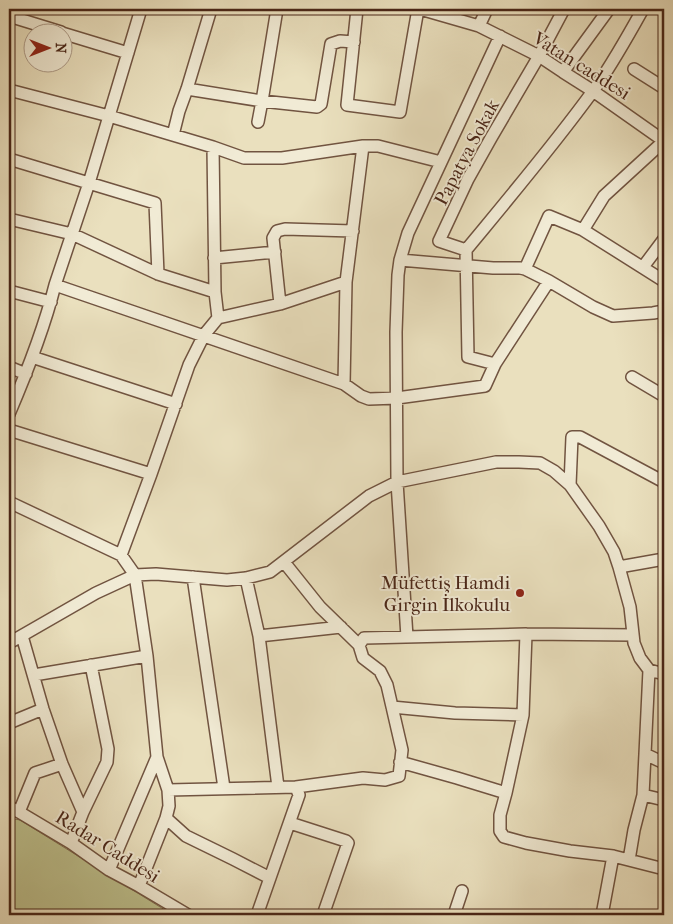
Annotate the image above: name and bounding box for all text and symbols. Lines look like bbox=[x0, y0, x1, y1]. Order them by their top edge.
north arrow bbox=[22, 22, 72, 72]
street label: Vatan caddesi bbox=[528, 27, 634, 105]
text: N bbox=[52, 43, 69, 54]
street label: Papatya Sokak bbox=[430, 96, 504, 209]
place label: Müfettiş Hamdi Girgin İlkokulu bbox=[381, 572, 510, 616]
marker: Müfettiş Hamdi Girgin İlkokulu bbox=[514, 587, 526, 599]
street label: Radar Caddesi bbox=[51, 806, 164, 888]

